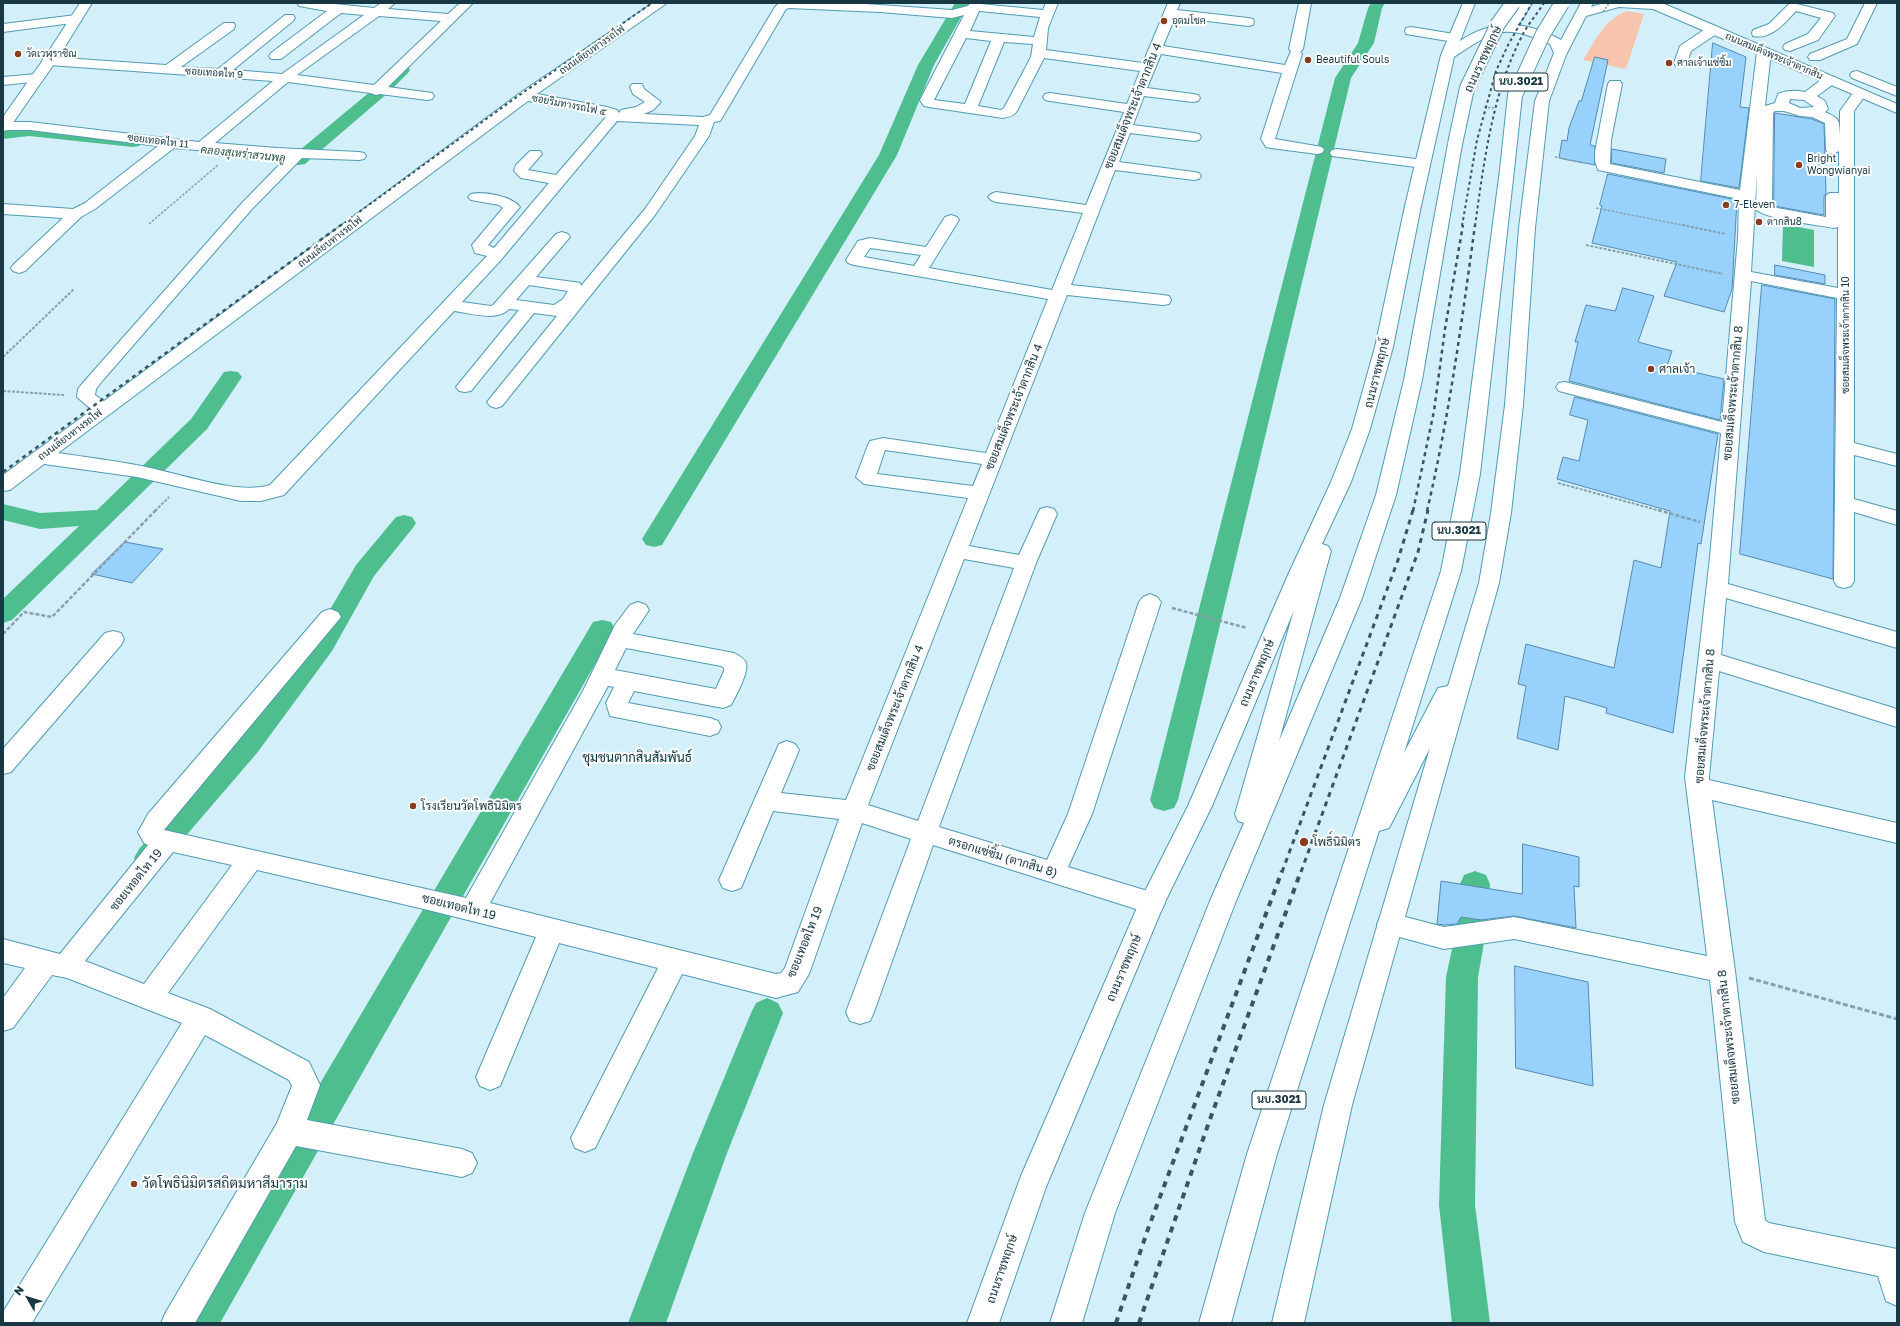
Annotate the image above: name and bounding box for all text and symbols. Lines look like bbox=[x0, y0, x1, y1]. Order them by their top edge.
place label: อุดมโชค bbox=[1172, 15, 1206, 27]
marker: อุดมโชค bbox=[1159, 16, 1169, 26]
street label: ถนนเลียบทางรถไฟ bbox=[557, 23, 627, 77]
street label: ถนนราชพฤกษ์ bbox=[1461, 23, 1505, 95]
street label: ถนนสมเด็จพระเจ้าตากสิน bbox=[1723, 30, 1825, 82]
street label: ซอยสมเด็จพระเจ้าตากสิน 4 bbox=[1101, 41, 1165, 171]
place label: วัดเวฬุราชิณ bbox=[26, 48, 77, 60]
marker: วัดเวฬุราชิณ bbox=[13, 49, 23, 59]
place label: Beautiful Souls bbox=[1316, 54, 1389, 66]
marker: Beautiful Souls bbox=[1303, 55, 1313, 65]
place label: ศาลเจ้าแซ่ซิ้ม bbox=[1677, 57, 1731, 69]
marker: ศาลเจ้าแซ่ซิ้ม bbox=[1664, 58, 1674, 68]
street label: ซอยเทอดไท 9 bbox=[185, 65, 243, 81]
road number: นบ.3021 bbox=[1494, 73, 1548, 91]
street label: ซอยริมทางรถไฟ ๕ bbox=[531, 92, 607, 118]
street label: ซอยเทอดไท 11 bbox=[127, 131, 189, 151]
water label: คลองสุเหร่าสวนพลู bbox=[200, 143, 286, 165]
place label: Bright Wongwianyai bbox=[1807, 153, 1871, 176]
marker: Bright Wongwianyai bbox=[1794, 160, 1804, 170]
place label: 7-Eleven bbox=[1734, 199, 1775, 211]
marker: 7-Eleven bbox=[1721, 200, 1731, 210]
street label: ถนนเลียบทางรถไฟ bbox=[296, 214, 364, 270]
place label: ตากสิน8 bbox=[1767, 216, 1802, 228]
marker: ตากสิน8 bbox=[1754, 217, 1764, 227]
street label: ซอยสมเด็จพระเจ้าตากสิน 10 bbox=[1840, 276, 1852, 394]
street label: ซอยสมเด็จพระเจ้าตากสิน 8 bbox=[1720, 325, 1746, 461]
street label: ถนนราชพฤกษ์ bbox=[1361, 336, 1393, 410]
street label: ซอยสมเด็จพระเจ้าตากสิน 4 bbox=[982, 342, 1046, 472]
place label: ศาลเจ้า bbox=[1659, 362, 1695, 376]
marker: ศาลเจ้า bbox=[1646, 364, 1656, 374]
street label: ถนนเลียบทางรถไฟ bbox=[36, 407, 104, 463]
road number: นบ.3021 bbox=[1432, 522, 1486, 540]
street label: ถนนราชพฤกษ์ bbox=[1236, 637, 1278, 709]
street label: ซอยสมเด็จพระเจ้าตากสิน 4 bbox=[863, 643, 927, 773]
street label: ซอยสมเด็จพระเจ้าตากสิน 8 bbox=[1692, 648, 1718, 784]
district label: ชุมชนตากสินสัมพันธ์ bbox=[582, 750, 692, 766]
place label: โรงเรียนวัดโพธินิมิตร bbox=[421, 799, 522, 813]
marker: โรงเรียนวัดโพธินิมิตร bbox=[408, 801, 418, 811]
street label: ตรอกแซ่ซิ้ม (ตากสิน 8) bbox=[947, 834, 1059, 880]
place label: โพธิ์นิมิตร bbox=[1313, 835, 1361, 849]
marker: โพธิ์นิมิตร bbox=[1298, 836, 1310, 848]
street label: ซอยเทอดไท 19 bbox=[107, 846, 165, 914]
street label: ซอยเทอดไท 19 bbox=[421, 891, 497, 923]
street label: ซอยเทอดไท 19 bbox=[784, 904, 826, 980]
street label: ถนนราชพฤกษ์ bbox=[1103, 932, 1145, 1004]
street label: ซอยสมเด็จพระเจ้าตากสิน 8 bbox=[1715, 969, 1743, 1105]
road number: นบ.3021 bbox=[1252, 1091, 1306, 1109]
place label: วัดโพธินิมิตรสถิตมหาสีมาราม bbox=[142, 1176, 308, 1192]
marker: วัดโพธินิมิตรสถิตมหาสีมาราม bbox=[129, 1179, 139, 1189]
street label: ถนนราชพฤกษ์ bbox=[984, 1233, 1020, 1305]
north arrow bbox=[8, 1278, 48, 1318]
text: N bbox=[11, 1283, 26, 1297]

